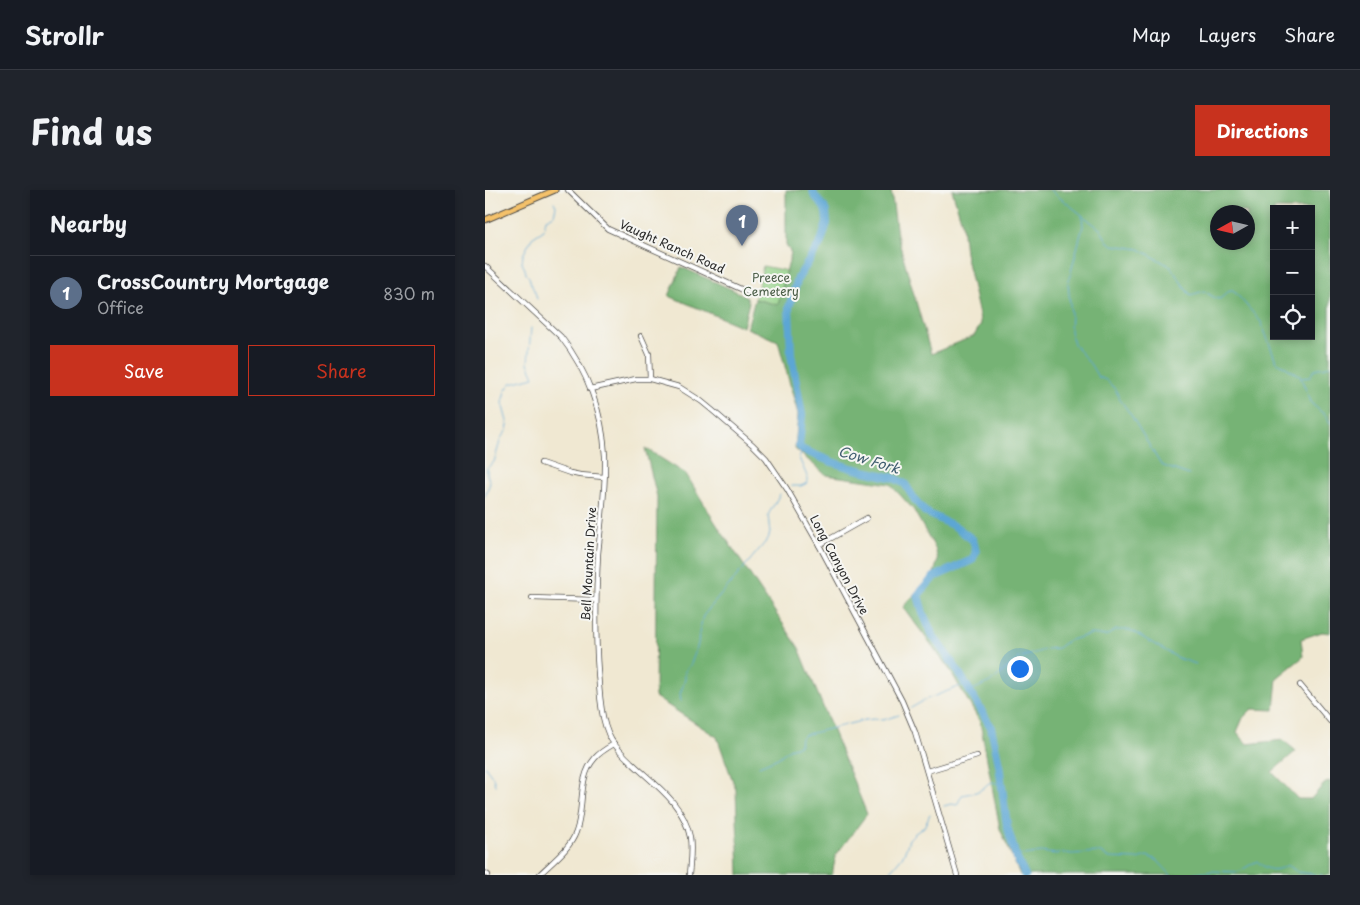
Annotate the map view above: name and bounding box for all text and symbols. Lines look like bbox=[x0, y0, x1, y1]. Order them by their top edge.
text: Strollr bbox=[25, 17, 104, 53]
text: Map bbox=[1132, 21, 1171, 48]
text: Layers bbox=[1199, 21, 1256, 48]
text: Share bbox=[1284, 21, 1335, 48]
text: Find us bbox=[30, 104, 152, 157]
button: Directions bbox=[1195, 105, 1330, 156]
pin: 1 bbox=[726, 205, 758, 246]
north arrow bbox=[1210, 205, 1255, 250]
map controls bbox=[1270, 205, 1315, 340]
button: + bbox=[1270, 205, 1315, 250]
text: Nearby bbox=[50, 207, 127, 239]
street label: Vaught Ranch Road bbox=[617, 215, 728, 277]
button: − bbox=[1270, 250, 1315, 295]
text: CrossCountry Mortgage bbox=[97, 267, 329, 295]
park label: Preece Cemetery bbox=[743, 268, 799, 300]
text: 1 bbox=[62, 281, 70, 305]
text: 830 m bbox=[383, 281, 435, 305]
text: Office bbox=[97, 295, 144, 319]
button: locate bbox=[1270, 295, 1315, 340]
button: Save bbox=[50, 345, 238, 396]
button: Share bbox=[248, 345, 435, 396]
water label: Cow Fork bbox=[836, 440, 903, 479]
street label: Bell Mountain Drive bbox=[576, 507, 600, 621]
street label: Long Canyon Drive bbox=[806, 512, 874, 618]
your location bbox=[1007, 656, 1033, 682]

